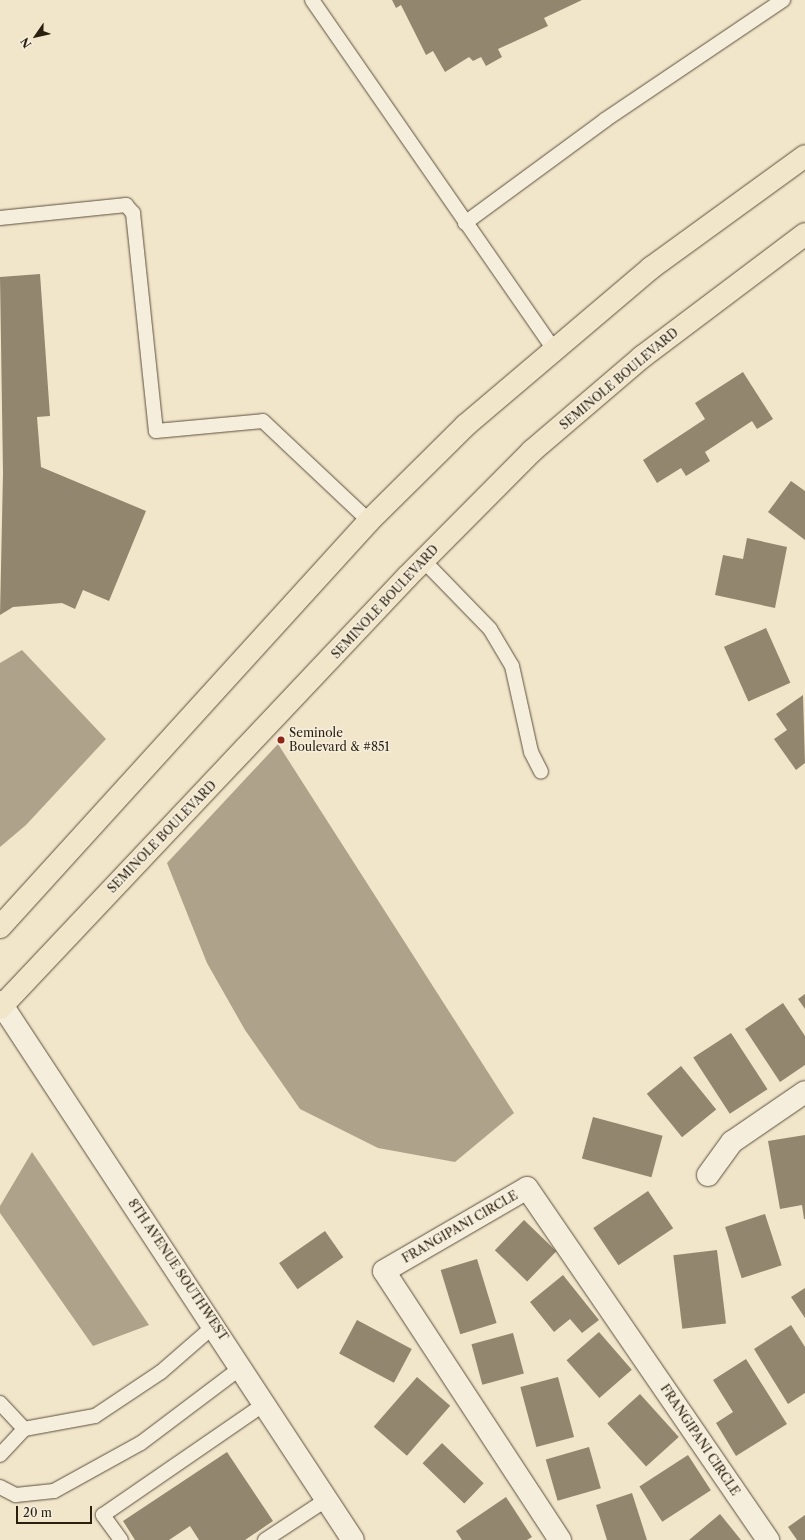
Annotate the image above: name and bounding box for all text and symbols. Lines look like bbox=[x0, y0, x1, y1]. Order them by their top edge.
north arrow bbox=[16, 16, 56, 56]
text: N bbox=[18, 35, 35, 51]
street label: SEMINOLE BOULEVARD bbox=[557, 325, 681, 433]
street label: SEMINOLE BOULEVARD bbox=[329, 542, 441, 662]
place label: Seminole Boulevard & #851 bbox=[289, 726, 390, 754]
marker: Seminole Boulevard & #851 bbox=[276, 735, 286, 745]
street label: SEMINOLE BOULEVARD bbox=[105, 778, 219, 896]
street label: FRANGIPANI CIRCLE bbox=[400, 1188, 520, 1266]
street label: 8TH AVENUE SOUTHWEST bbox=[125, 1196, 231, 1344]
street label: FRANGIPANI CIRCLE bbox=[657, 1382, 743, 1498]
scale bar bbox=[18, 1498, 94, 1524]
text: 20 m bbox=[23, 1505, 52, 1520]

